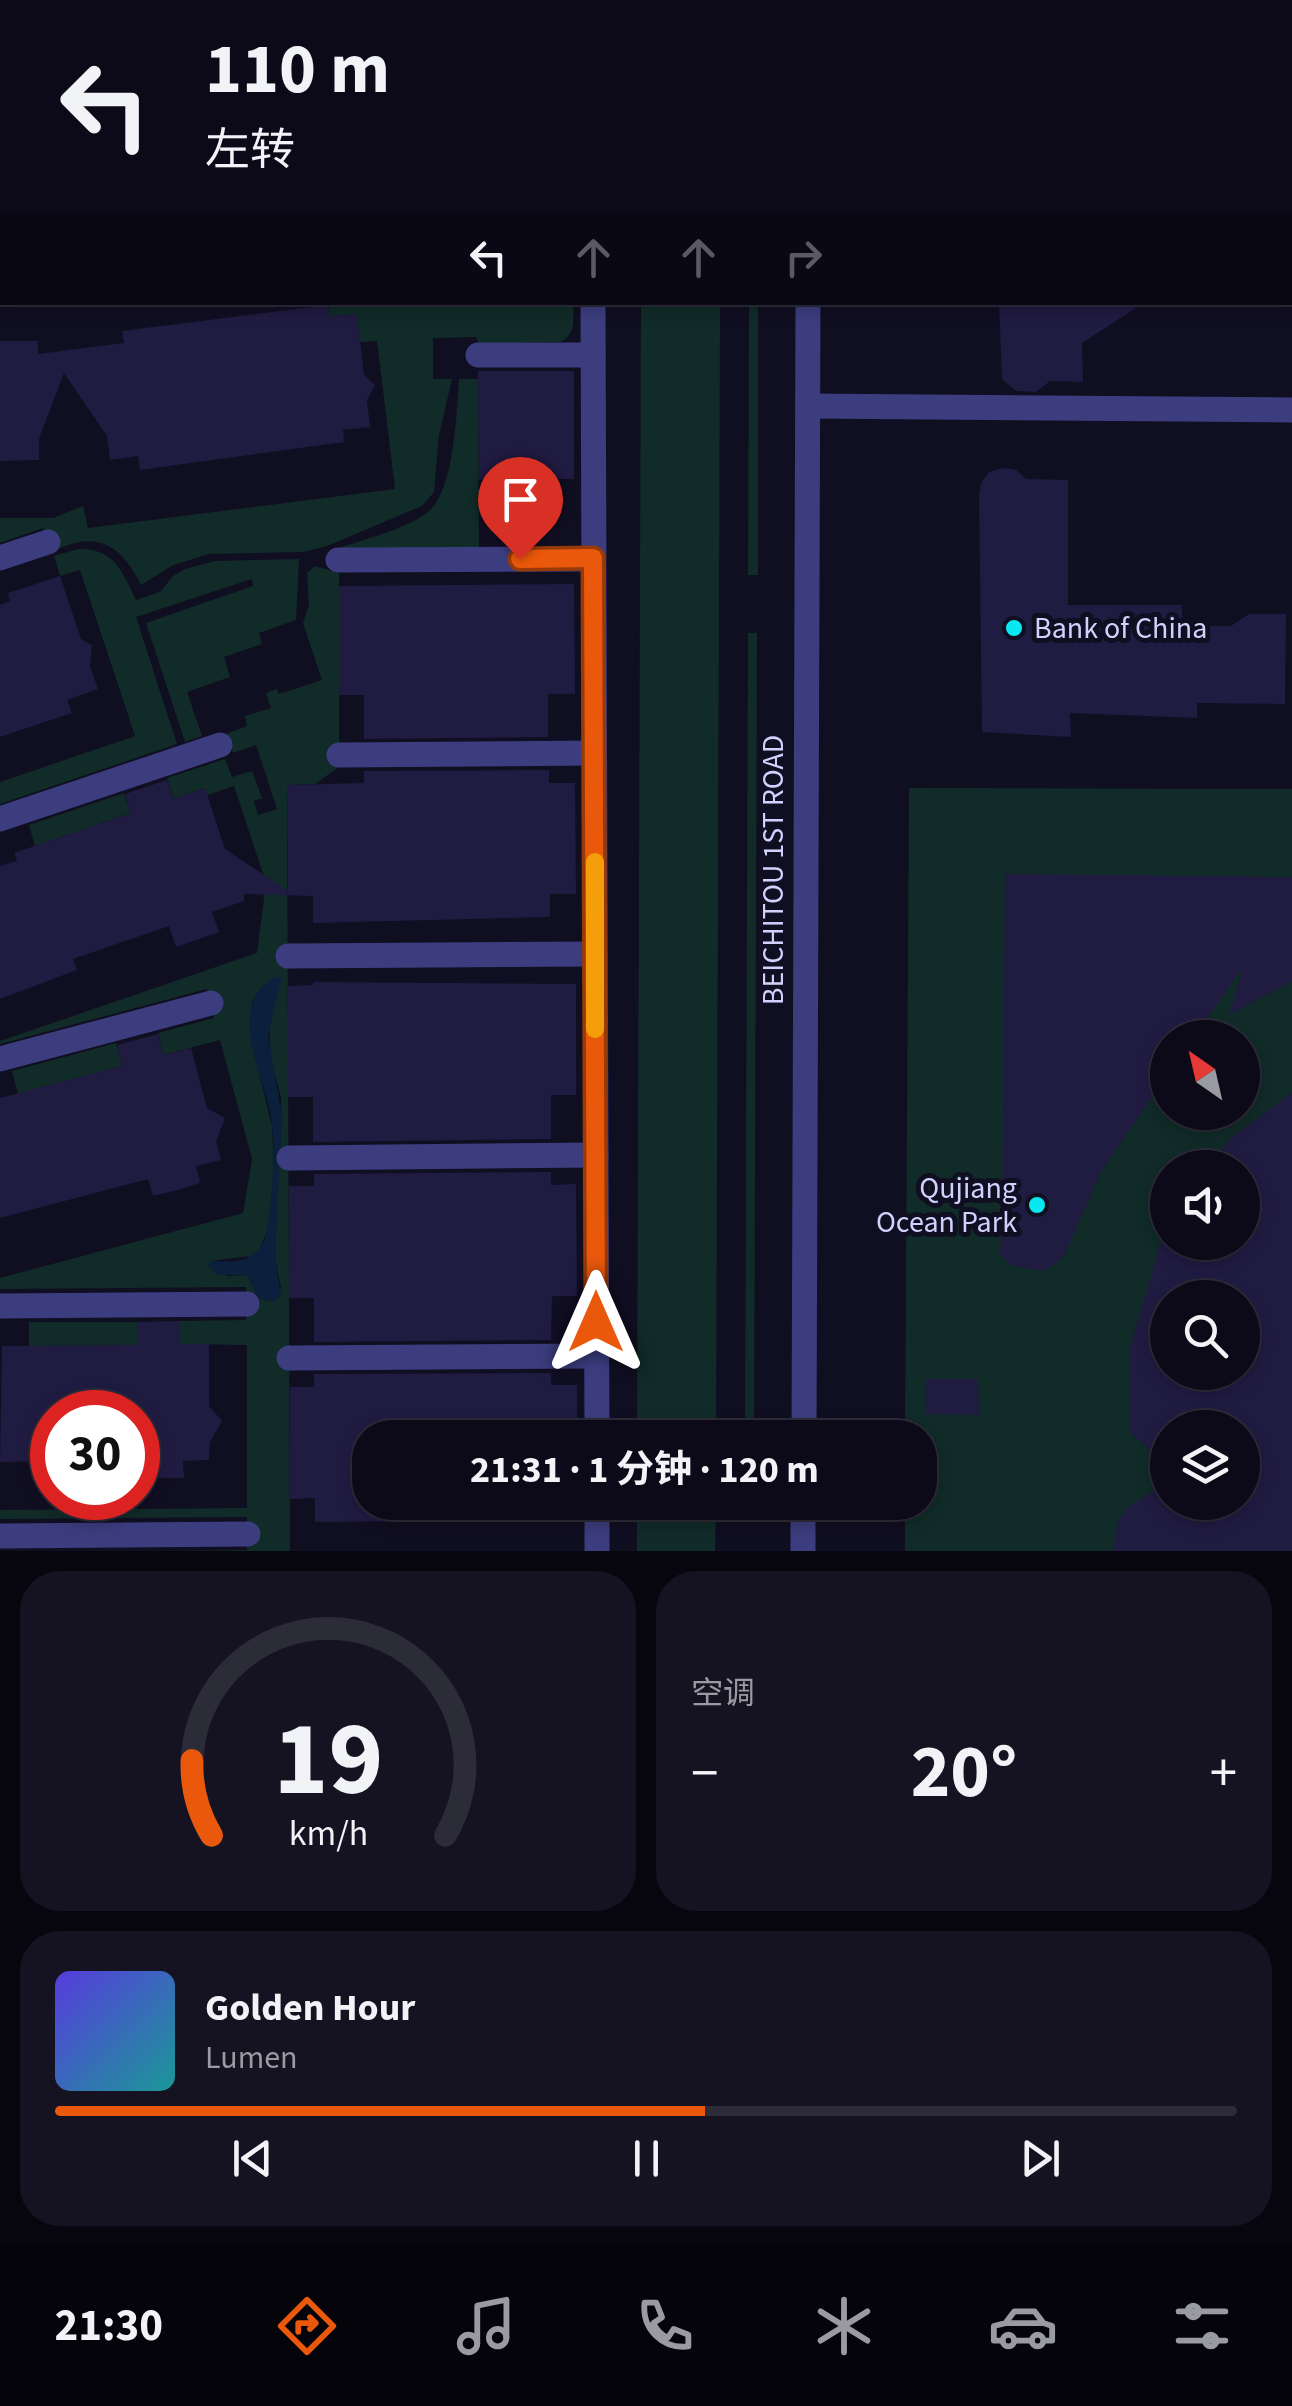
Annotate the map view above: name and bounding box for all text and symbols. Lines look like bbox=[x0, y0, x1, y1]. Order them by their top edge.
text: 110 m bbox=[205, 20, 390, 120]
icon: left bbox=[40, 40, 170, 170]
text: 左转 bbox=[205, 119, 295, 183]
icon: left bbox=[461, 230, 516, 285]
icon: ahead bbox=[566, 230, 621, 285]
icon: ahead bbox=[671, 230, 726, 285]
icon: right bbox=[776, 230, 831, 285]
pin bbox=[478, 457, 563, 560]
icon: arrive bbox=[493, 472, 548, 527]
place label: Bank of China bbox=[1034, 607, 1207, 650]
marker: Bank of China bbox=[1003, 617, 1025, 639]
street label: BEICHITOU 1ST ROAD bbox=[752, 735, 795, 1005]
north arrow bbox=[1150, 1020, 1260, 1130]
map controls bbox=[1150, 1020, 1260, 1520]
button: sound bbox=[1150, 1150, 1260, 1260]
place label: Qujiang Ocean Park bbox=[876, 1167, 1017, 1244]
marker: Qujiang Ocean Park bbox=[1026, 1194, 1048, 1216]
position arrow bbox=[544, 1270, 648, 1374]
button: search bbox=[1150, 1280, 1260, 1390]
speed limit sign: 30 bbox=[30, 1390, 160, 1520]
button: layers bbox=[1150, 1410, 1260, 1520]
text: 21:31 · 1 分钟 · 120 m bbox=[470, 1443, 819, 1497]
text: 空调 bbox=[691, 1671, 755, 1717]
text: 19 bbox=[273, 1687, 383, 1835]
text: 20° bbox=[911, 1719, 1017, 1826]
text: − bbox=[691, 1735, 718, 1813]
text: + bbox=[1210, 1735, 1237, 1813]
text: km/h bbox=[288, 1808, 368, 1859]
text: Golden Hour bbox=[205, 1981, 415, 2035]
text: Lumen bbox=[205, 2035, 298, 2081]
icon: previous bbox=[225, 2131, 280, 2186]
icon: pause bbox=[619, 2131, 674, 2186]
icon: next bbox=[1013, 2131, 1068, 2186]
icon: directions bbox=[272, 2291, 342, 2361]
icon: music bbox=[451, 2291, 521, 2361]
icon: phone bbox=[630, 2291, 700, 2361]
icon: climate bbox=[809, 2291, 879, 2361]
icon: car bbox=[988, 2291, 1058, 2361]
icon: filters bbox=[1167, 2291, 1237, 2361]
text: 21:30 bbox=[55, 2294, 163, 2358]

